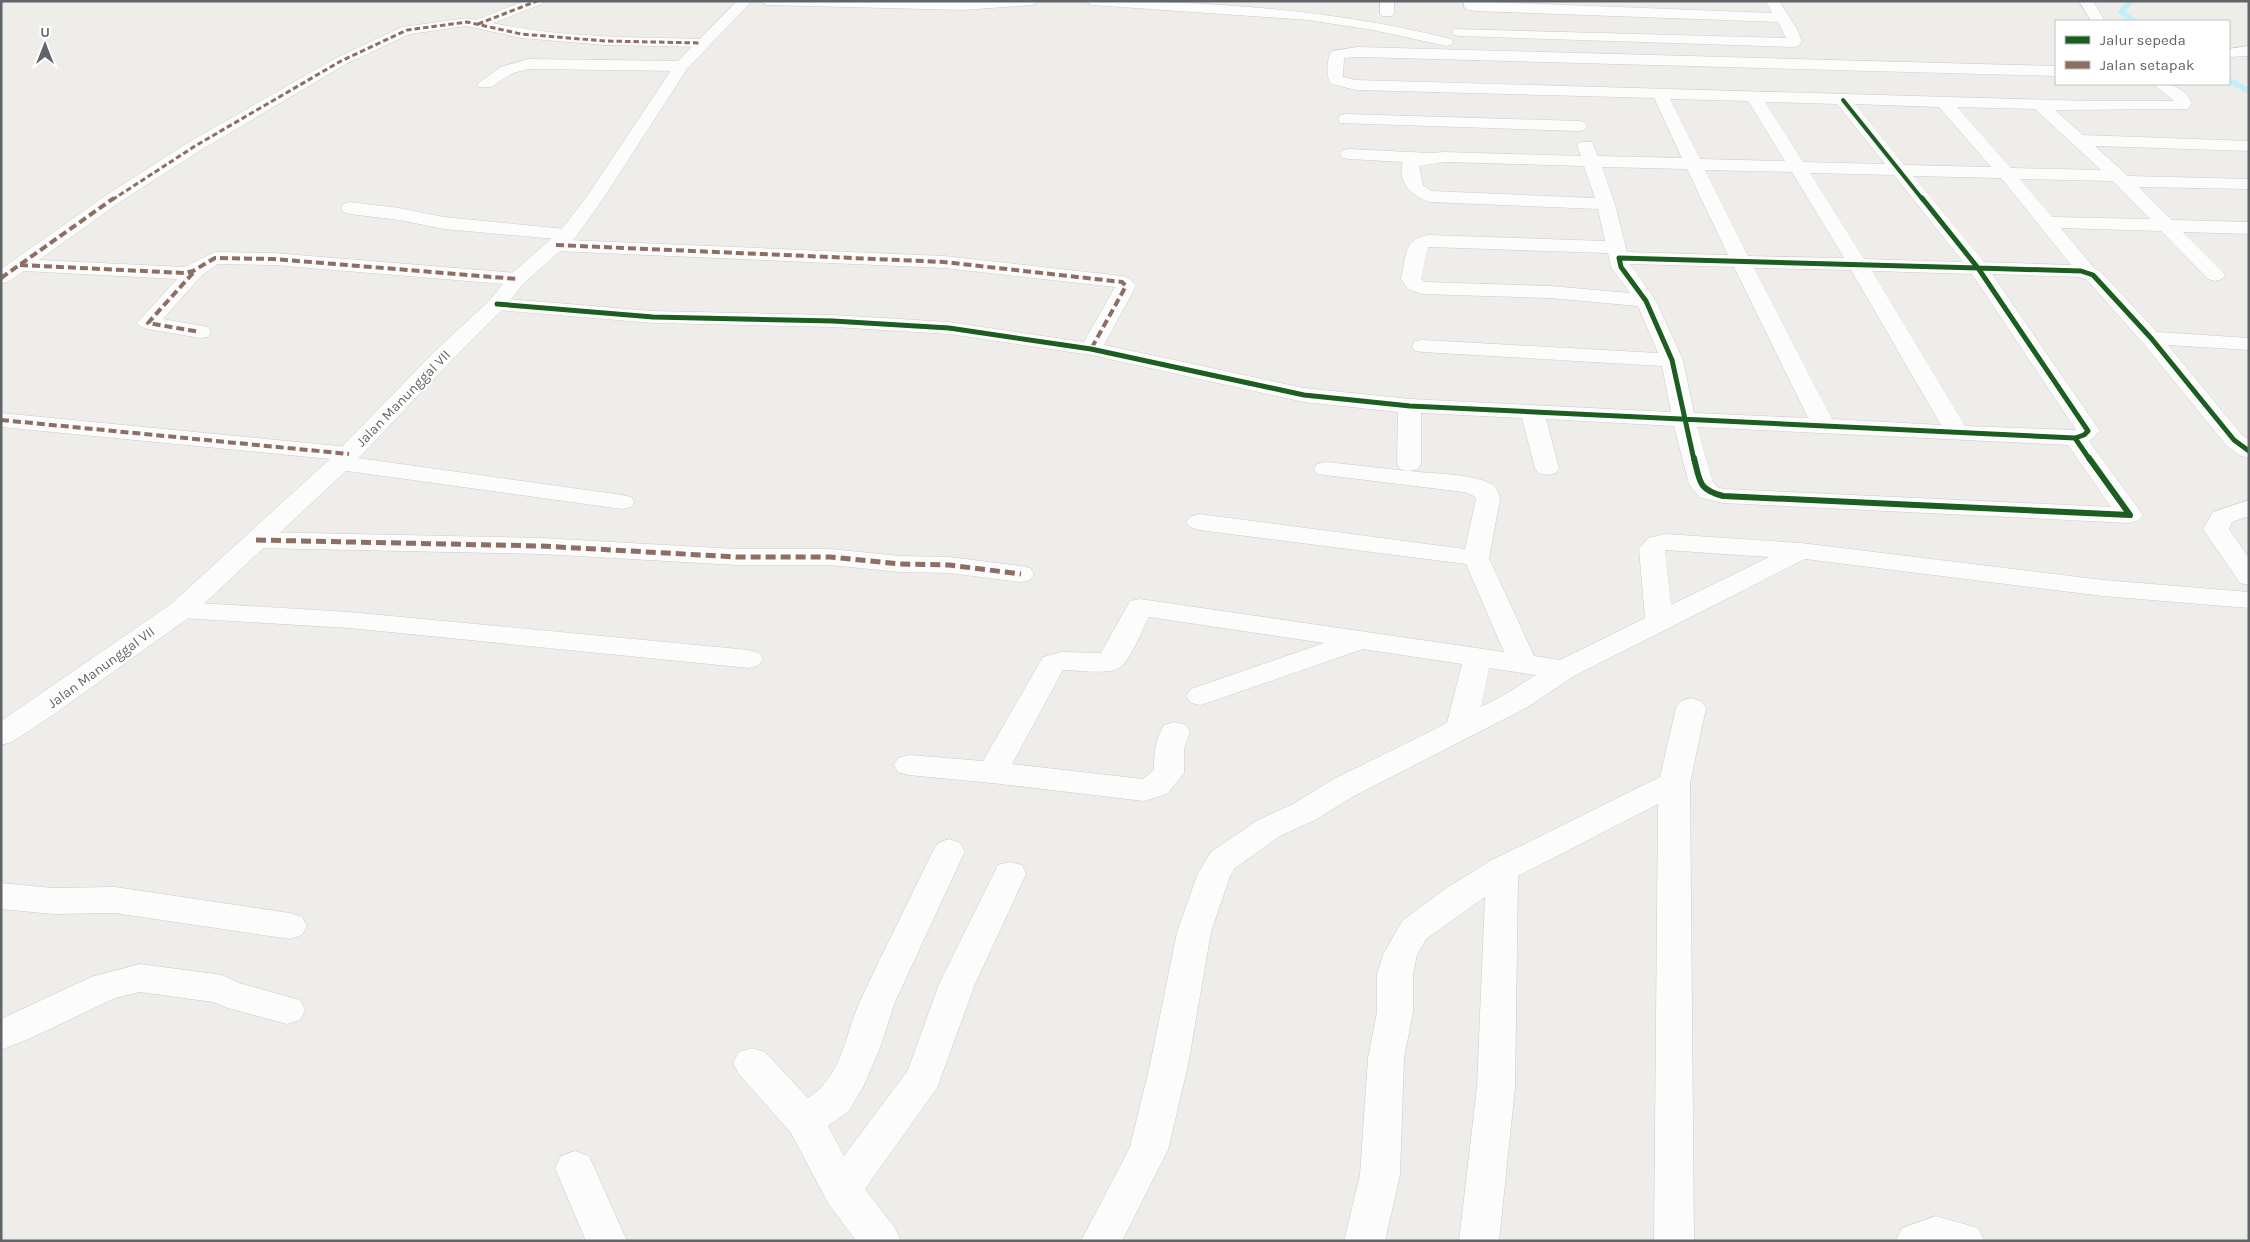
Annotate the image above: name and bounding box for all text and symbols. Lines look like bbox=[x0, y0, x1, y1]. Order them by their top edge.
north arrow bbox=[20, 20, 70, 70]
legend bbox=[2055, 20, 2230, 85]
text: U bbox=[40, 24, 50, 41]
text: Jalur sepeda bbox=[2100, 31, 2186, 49]
text: Jalan setapak bbox=[2100, 56, 2194, 74]
street label: Jalan Manunggal VII bbox=[353, 346, 454, 450]
street label: Jalan Manunggal VII bbox=[44, 623, 158, 712]

